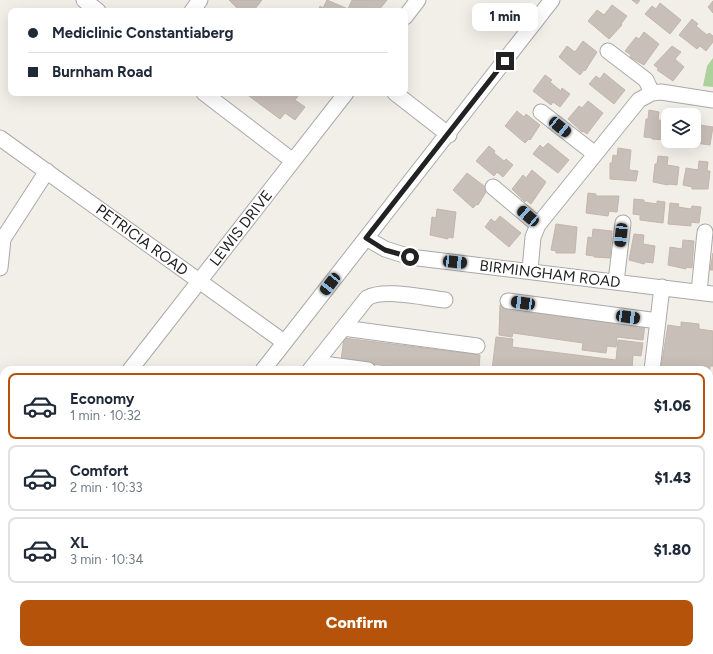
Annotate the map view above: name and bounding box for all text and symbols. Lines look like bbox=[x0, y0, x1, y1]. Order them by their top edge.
callout: 1 min bbox=[472, 3, 538, 31]
text: 1 min bbox=[489, 9, 521, 24]
text: Mediclinic Constantiaberg bbox=[52, 24, 233, 42]
route end bbox=[496, 52, 514, 70]
text: Burnham Road bbox=[52, 63, 152, 81]
map controls bbox=[661, 108, 701, 148]
button: layers bbox=[661, 108, 701, 148]
car bbox=[547, 115, 573, 139]
street label: LEWIS DRIVE bbox=[206, 187, 276, 269]
street label: PETRICIA ROAD bbox=[92, 201, 192, 279]
car bbox=[515, 204, 541, 228]
car bbox=[614, 222, 628, 248]
route start bbox=[401, 248, 419, 266]
car bbox=[442, 255, 468, 269]
street label: BIRMINGHAM ROAD bbox=[479, 256, 621, 292]
car bbox=[318, 271, 342, 297]
car bbox=[510, 295, 536, 311]
car bbox=[615, 309, 641, 325]
icon: car bbox=[22, 388, 58, 424]
text: Economy bbox=[70, 390, 135, 408]
text: $1.06 bbox=[654, 397, 691, 415]
text: 1 min · 10:32 bbox=[70, 408, 141, 423]
icon: car bbox=[22, 460, 58, 496]
text: Comfort bbox=[70, 462, 129, 480]
text: $1.43 bbox=[654, 469, 691, 487]
text: 2 min · 10:33 bbox=[70, 480, 143, 495]
icon: car bbox=[22, 532, 58, 568]
text: XL bbox=[70, 534, 88, 552]
text: $1.80 bbox=[653, 541, 691, 559]
text: 3 min · 10:34 bbox=[70, 552, 143, 567]
button: Confirm bbox=[20, 600, 693, 646]

